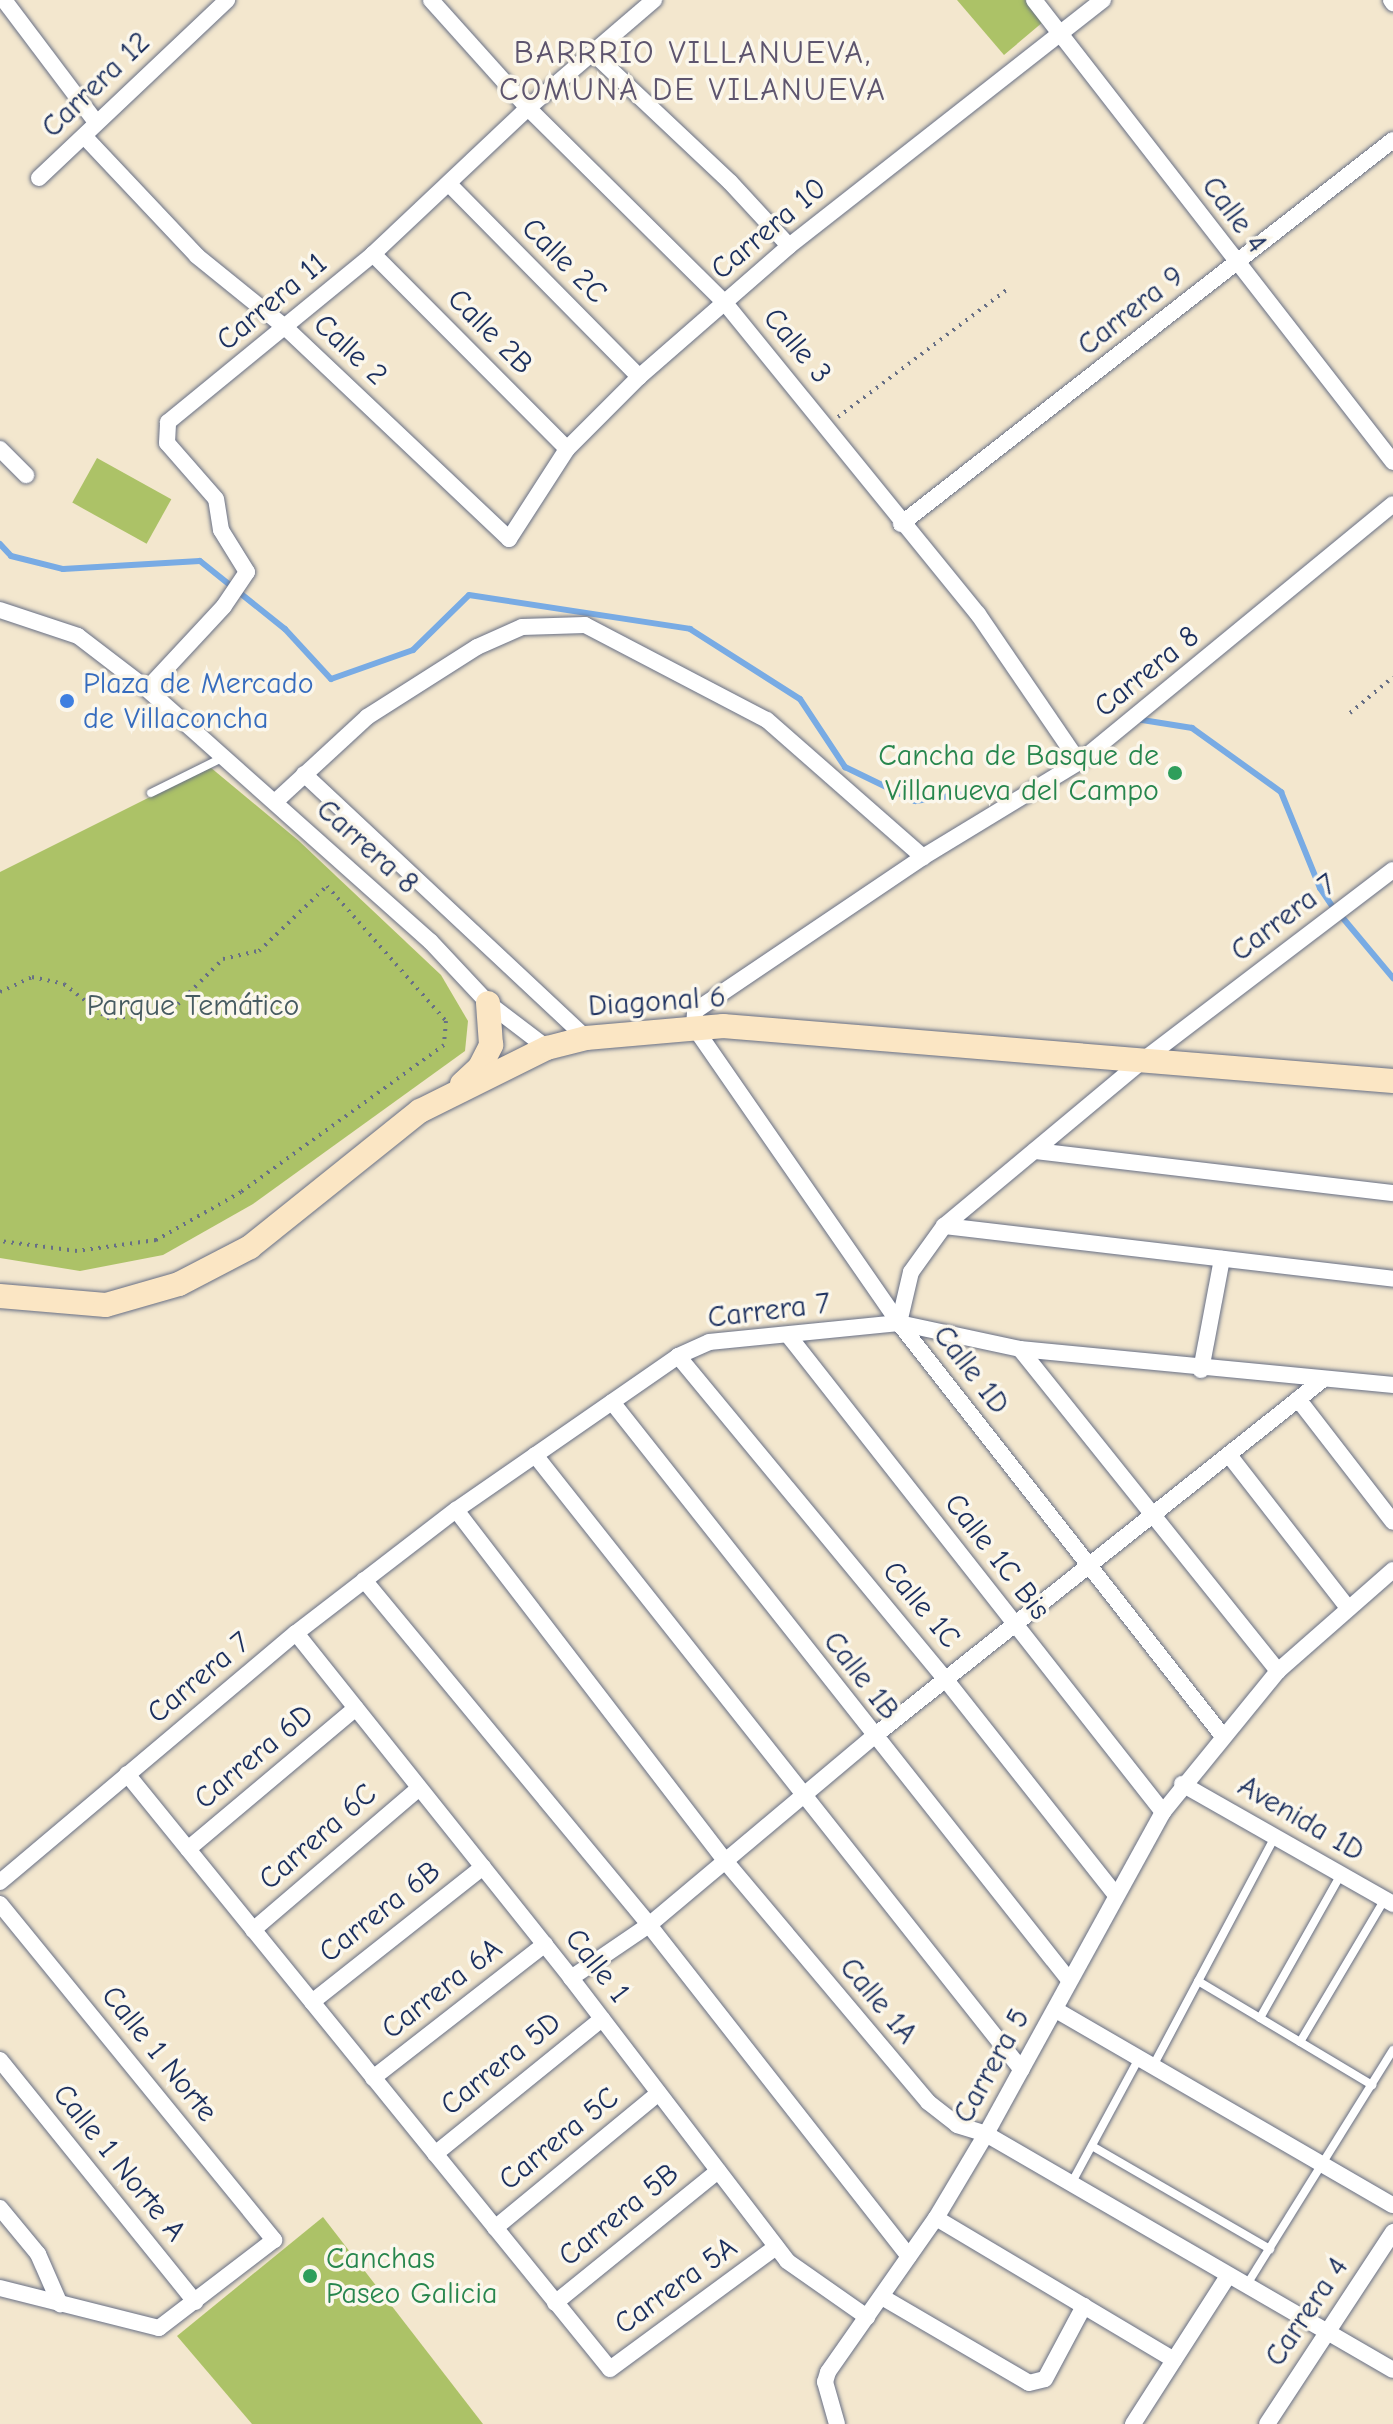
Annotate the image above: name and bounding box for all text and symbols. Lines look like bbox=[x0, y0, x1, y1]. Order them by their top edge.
street label: Carrera 12 bbox=[34, 25, 158, 145]
district label: BARRRIO VILLANUEVA, COMUNA DE VILANUEVA bbox=[499, 35, 887, 110]
street label: Carrera 10 bbox=[704, 170, 834, 288]
street label: Calle 4 bbox=[1194, 170, 1274, 260]
street label: Calle 2C bbox=[514, 211, 614, 311]
street label: Carrera 11 bbox=[210, 246, 334, 358]
street label: Carrera 9 bbox=[1071, 258, 1191, 364]
street label: Calle 2B bbox=[440, 282, 540, 382]
street label: Calle 3 bbox=[755, 301, 839, 391]
street label: Calle 2 bbox=[306, 307, 394, 393]
street label: Carrera 8 bbox=[1087, 619, 1207, 725]
place label: Plaza de Mercado de Villaconcha bbox=[83, 666, 314, 736]
marker: Plaza de Mercado de Villaconcha bbox=[58, 692, 76, 710]
place label: Cancha de Basque de Villanueva del Campo bbox=[878, 738, 1159, 808]
marker: Cancha de Basque de Villanueva del Campo bbox=[1166, 764, 1184, 782]
street label: Carrera 8 bbox=[309, 792, 425, 902]
street label: Carrera 7 bbox=[1224, 867, 1344, 969]
street label: Diagonal 6 bbox=[587, 979, 727, 1025]
park label: Parque Temático bbox=[87, 988, 299, 1024]
street label: Carrera 7 bbox=[706, 1286, 832, 1336]
street label: Calle 1D bbox=[925, 1318, 1017, 1422]
street label: Calle 1C Bis bbox=[937, 1487, 1057, 1627]
street label: Calle 1C bbox=[874, 1554, 968, 1656]
street label: Carrera 7 bbox=[140, 1625, 258, 1731]
street label: Calle 1B bbox=[815, 1625, 907, 1727]
street label: Carrera 6D bbox=[187, 1697, 321, 1817]
street label: Avenida 1D bbox=[1231, 1768, 1371, 1870]
street label: Carrera 6C bbox=[252, 1776, 384, 1898]
street label: Carrera 6B bbox=[312, 1854, 448, 1970]
street label: Calle 1 bbox=[557, 1922, 637, 2010]
street label: Carrera 6A bbox=[375, 1931, 509, 2047]
street label: Calle 1A bbox=[832, 1951, 924, 2051]
street label: Calle 1 Norte bbox=[93, 1979, 225, 2129]
street label: Carrera 5 bbox=[946, 2002, 1038, 2130]
street label: Carrera 5D bbox=[434, 2005, 568, 2123]
street label: Calle 1 Norte A bbox=[45, 2077, 193, 2249]
street label: Carrera 5C bbox=[492, 2080, 626, 2198]
street label: Carrera 5B bbox=[552, 2156, 686, 2274]
street label: Carrera 5A bbox=[608, 2229, 744, 2343]
place label: Canchas Paseo Galicia bbox=[326, 2241, 497, 2312]
street label: Carrera 4 bbox=[1258, 2251, 1356, 2373]
marker: Canchas Paseo Galicia bbox=[301, 2267, 319, 2285]

